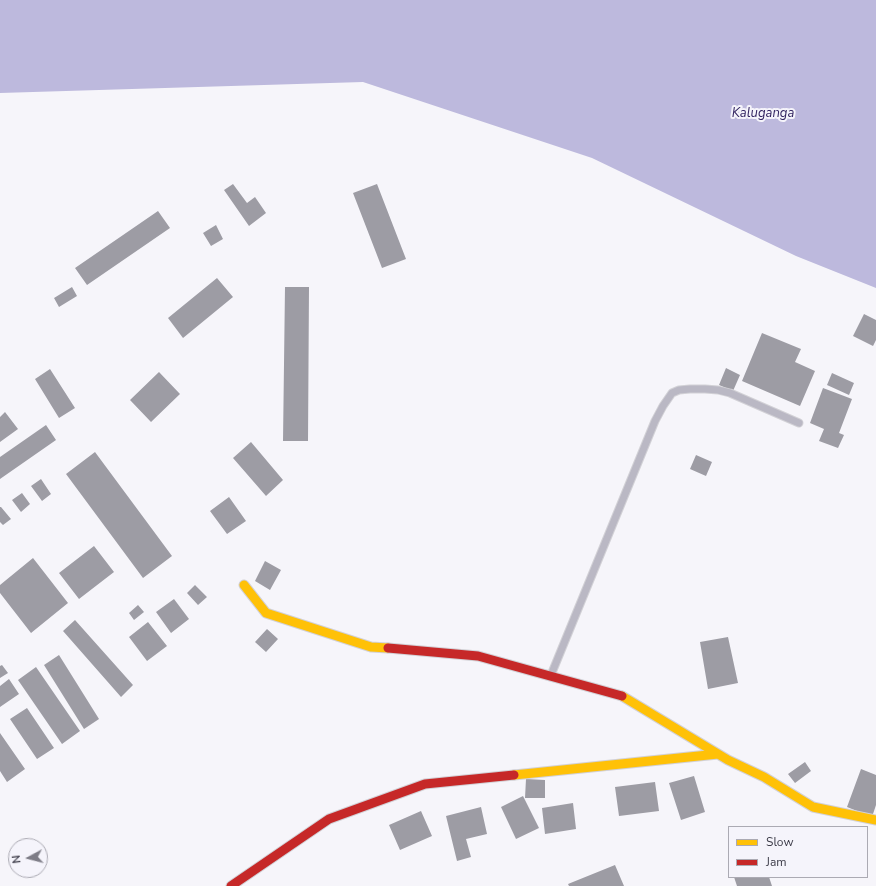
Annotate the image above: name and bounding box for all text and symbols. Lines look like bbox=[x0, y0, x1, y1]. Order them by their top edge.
water label: Kaluganga bbox=[732, 106, 794, 122]
legend bbox=[728, 826, 868, 878]
text: Slow bbox=[766, 834, 794, 850]
north arrow bbox=[8, 838, 48, 878]
text: N bbox=[9, 854, 25, 864]
text: Jam bbox=[766, 854, 787, 870]

